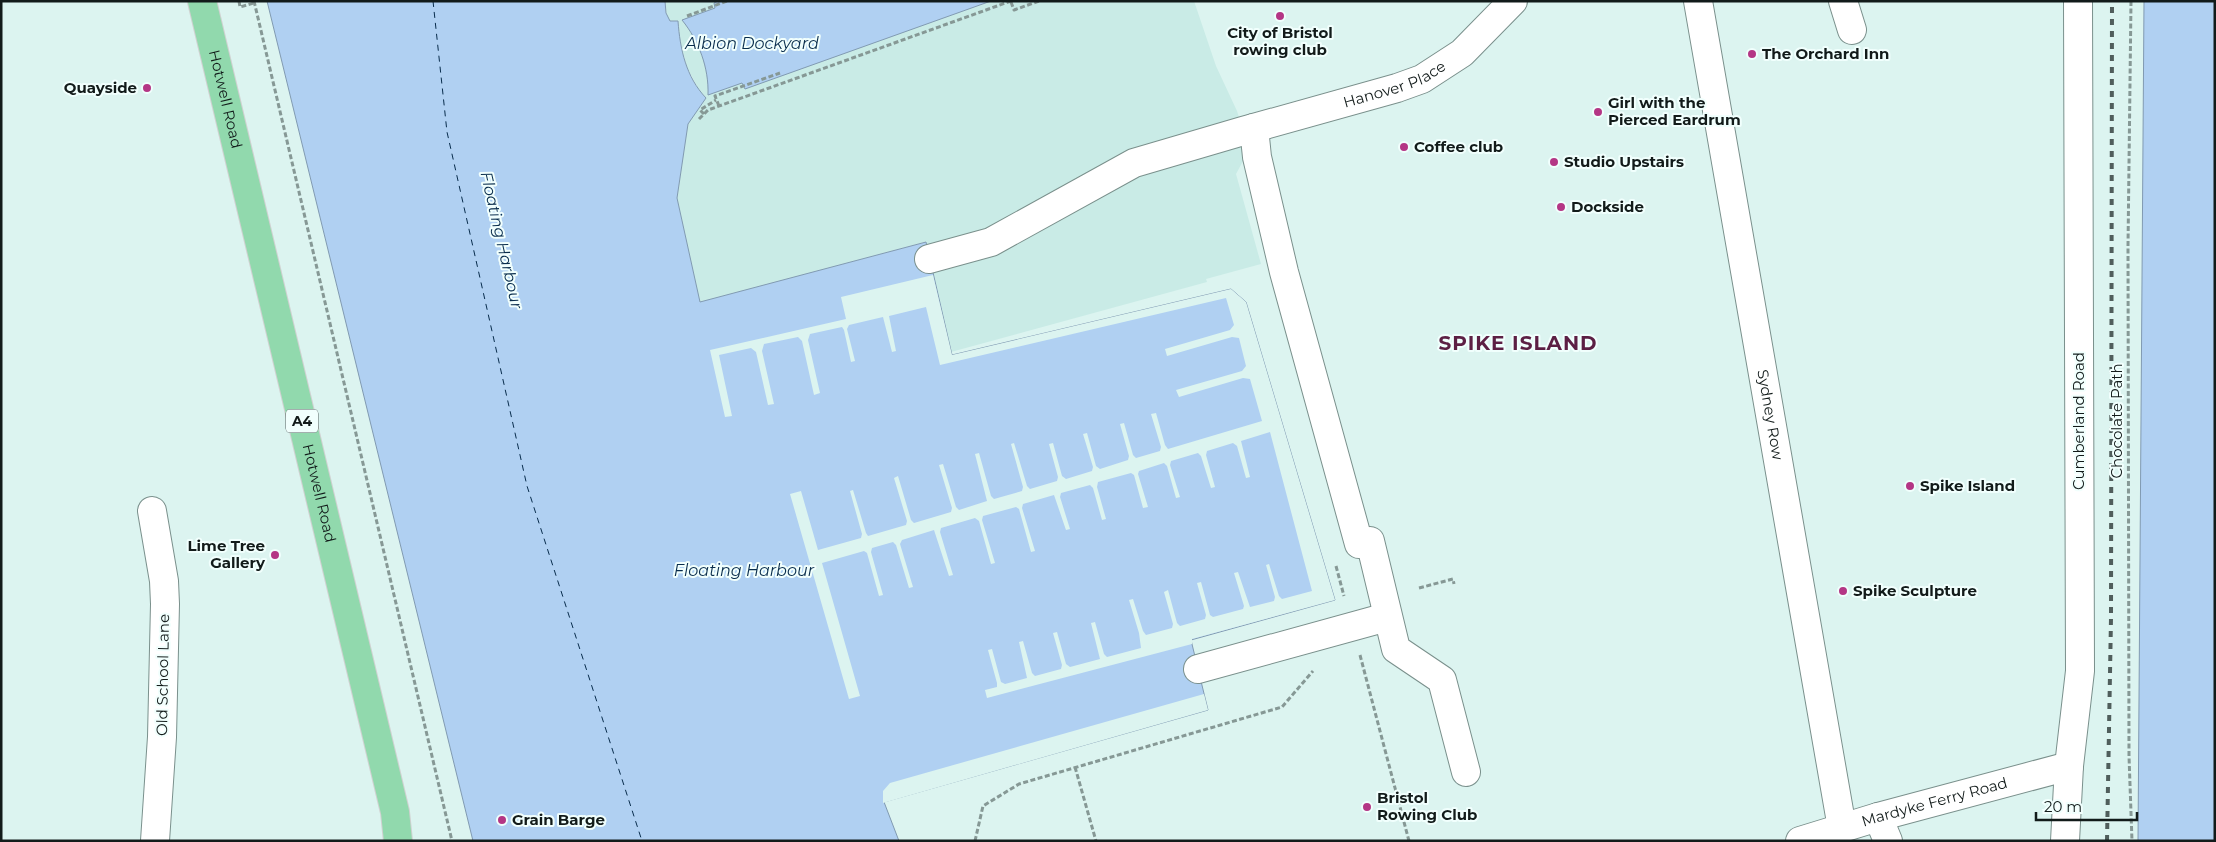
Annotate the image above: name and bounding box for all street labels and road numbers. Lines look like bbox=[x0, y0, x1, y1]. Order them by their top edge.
street label: Hotwell Road bbox=[205, 48, 247, 150]
street label: Hanover Place bbox=[1341, 56, 1449, 112]
street label: Cumberland Road bbox=[2069, 352, 2088, 490]
street label: Chocolate Path bbox=[2107, 363, 2126, 479]
street label: Sydney Row bbox=[1753, 368, 1788, 462]
road number: A4 bbox=[286, 410, 318, 432]
street label: Hotwell Road bbox=[299, 442, 341, 544]
street label: Old School Lane bbox=[152, 614, 173, 736]
street label: Mardyke Ferry Road bbox=[1859, 773, 2009, 831]

